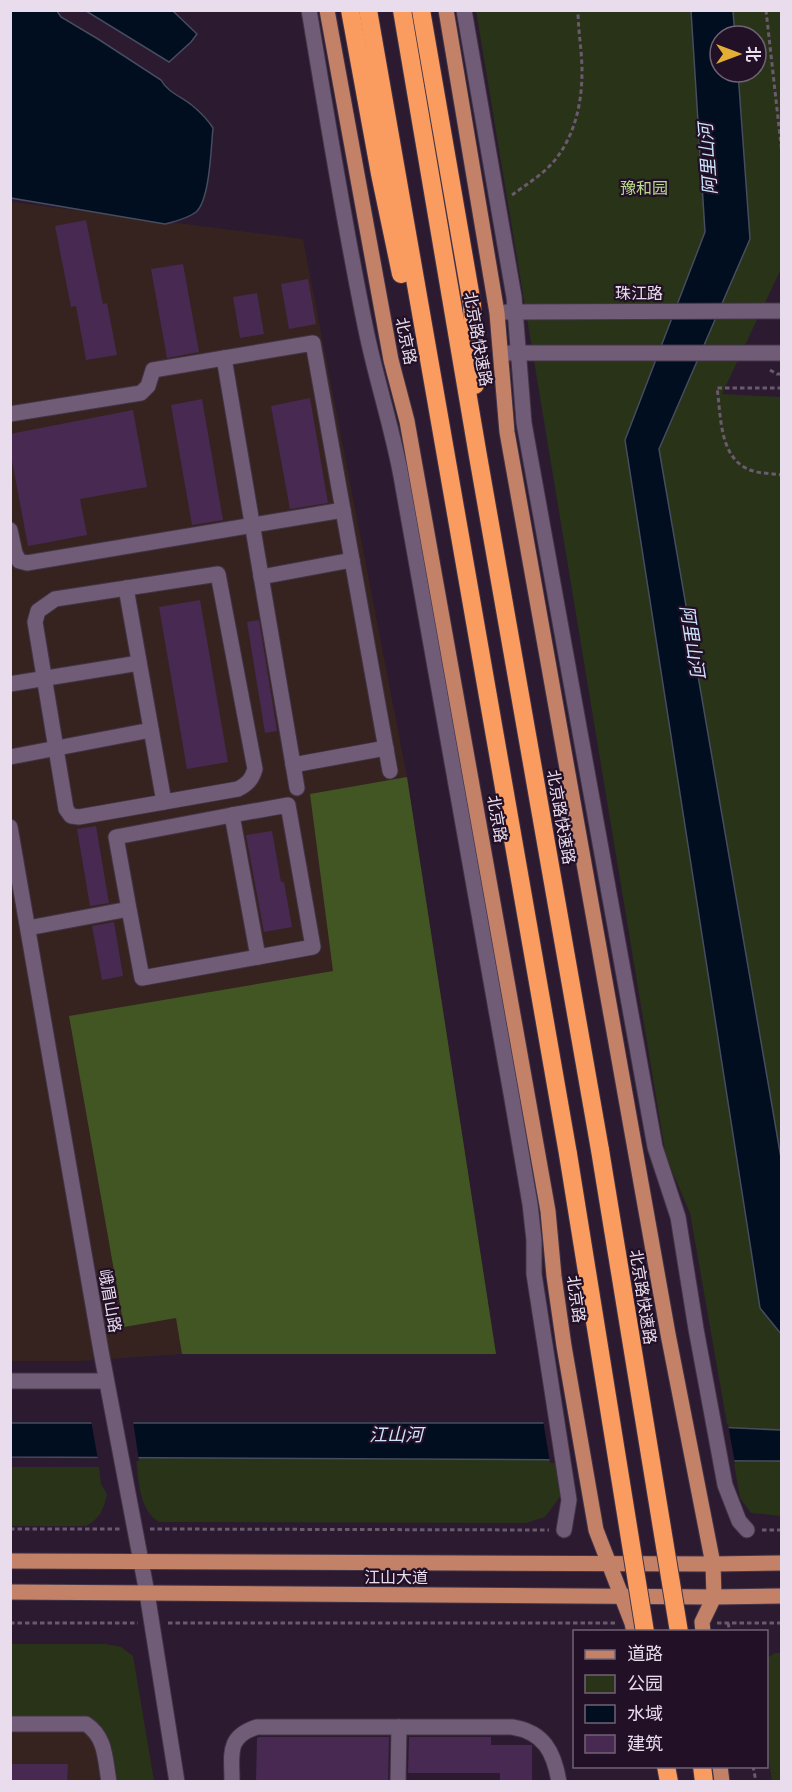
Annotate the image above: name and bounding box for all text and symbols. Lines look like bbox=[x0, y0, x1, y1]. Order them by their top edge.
north arrow bbox=[708, 24, 768, 84]
text: 北 bbox=[743, 46, 762, 62]
water label: 阿里山河 bbox=[694, 119, 721, 196]
park label: 豫和园 bbox=[620, 179, 668, 198]
street label: 珠江路 bbox=[615, 284, 663, 303]
street label: 北京路快速路 bbox=[460, 290, 496, 388]
street label: 北京路 bbox=[392, 316, 420, 366]
water label: 阿里山河 bbox=[676, 604, 709, 681]
street label: 北京路快速路 bbox=[543, 768, 579, 866]
street label: 北京路 bbox=[483, 794, 511, 844]
street label: 北京路快速路 bbox=[626, 1248, 660, 1346]
street label: 峨眉山路 bbox=[95, 1268, 125, 1334]
street label: 北京路 bbox=[563, 1274, 589, 1324]
water label: 江山河 bbox=[369, 1424, 426, 1446]
street label: 江山大道 bbox=[364, 1568, 428, 1587]
legend bbox=[573, 1630, 768, 1768]
text: 道路 bbox=[627, 1643, 663, 1665]
text: 公园 bbox=[627, 1673, 663, 1695]
text: 水域 bbox=[627, 1703, 663, 1725]
text: 建筑 bbox=[627, 1733, 663, 1755]

